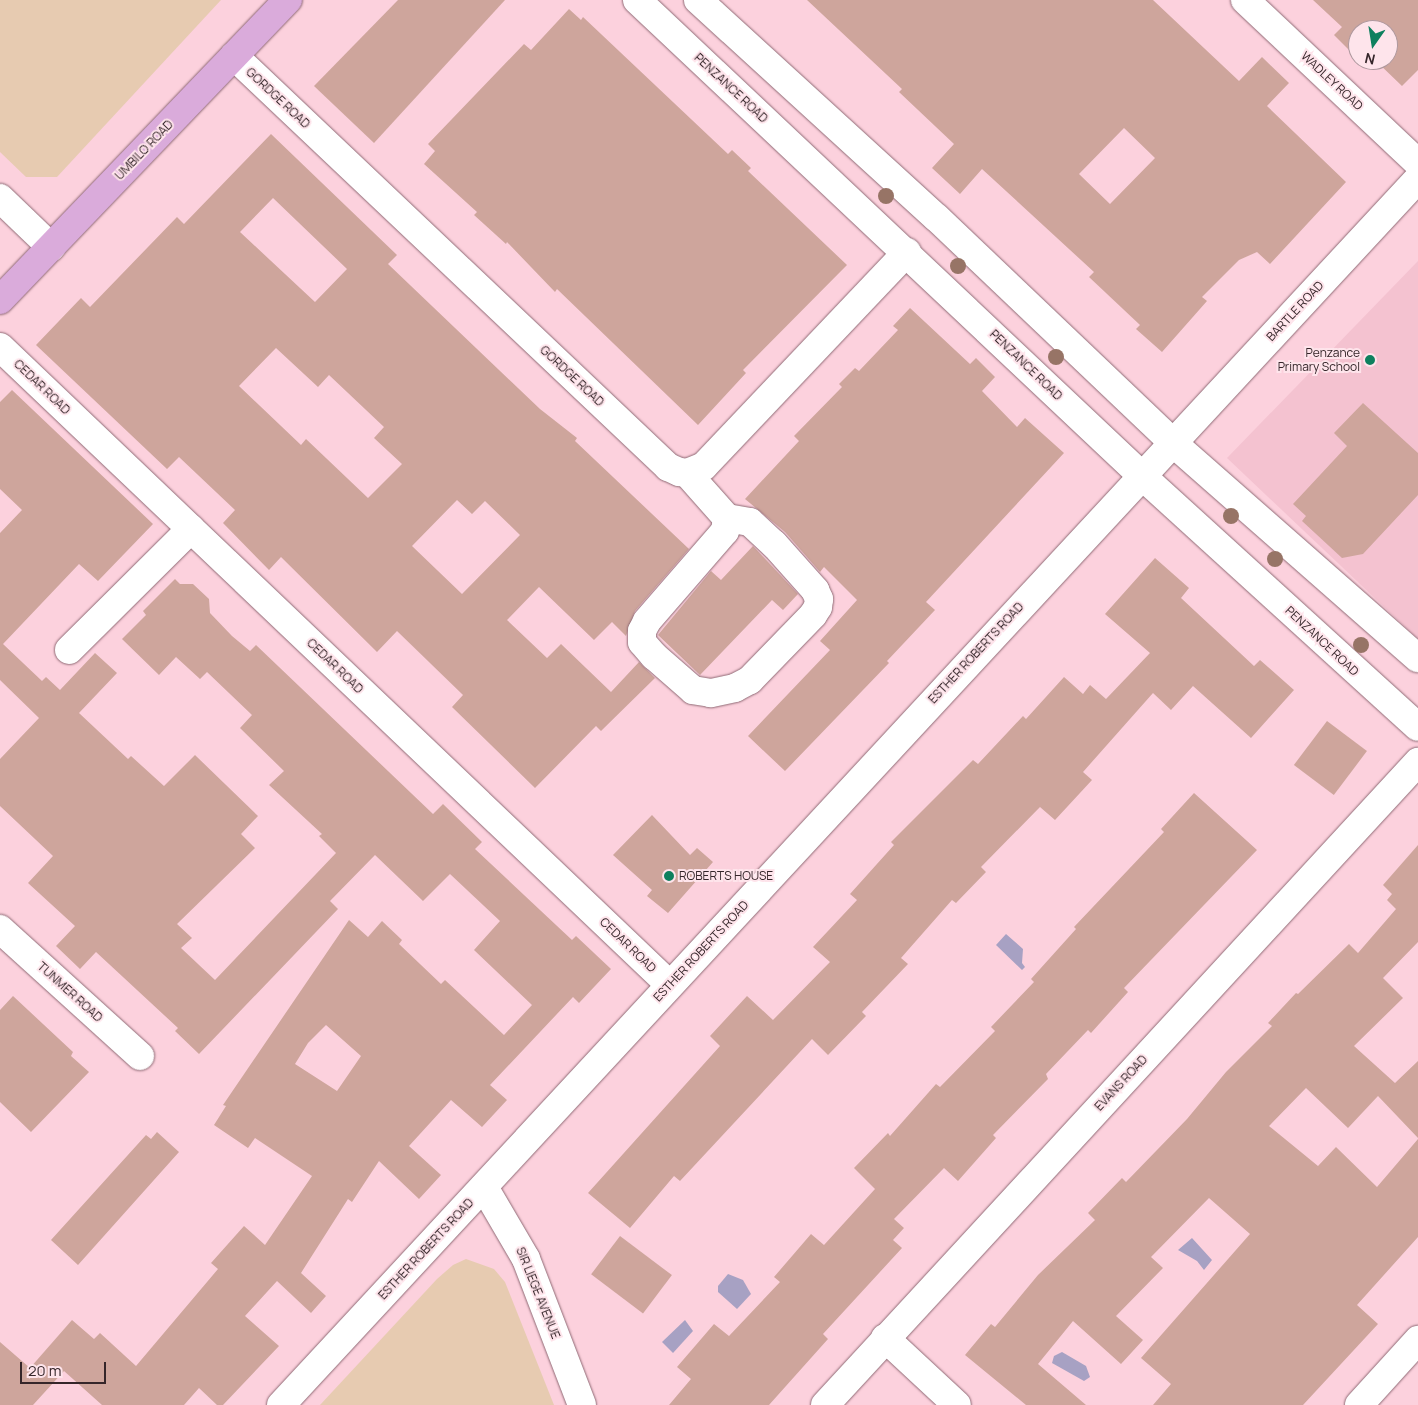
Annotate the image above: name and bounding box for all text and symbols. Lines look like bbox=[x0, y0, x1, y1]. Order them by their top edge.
north arrow bbox=[1348, 20, 1398, 70]
street label: WADLEY ROAD bbox=[1298, 49, 1366, 113]
text: N bbox=[1363, 49, 1377, 70]
street label: PENZANCE ROAD bbox=[691, 50, 771, 126]
street label: GORDGE ROAD bbox=[243, 65, 313, 131]
street label: UMBILO ROAD bbox=[112, 117, 176, 183]
street label: BARTLE ROAD bbox=[1264, 278, 1326, 344]
street label: PENZANCE ROAD bbox=[987, 327, 1065, 403]
street label: GORDGE ROAD bbox=[537, 343, 607, 409]
place label: Penzance Primary School bbox=[1278, 346, 1360, 374]
marker: Penzance Primary School bbox=[1364, 354, 1376, 366]
street label: CEDAR ROAD bbox=[11, 357, 73, 417]
street label: ESTHER ROBERTS ROAD bbox=[925, 600, 1027, 706]
street label: PENZANCE ROAD bbox=[1282, 603, 1362, 679]
street label: CEDAR ROAD bbox=[304, 636, 366, 696]
place label: ROBERTS HOUSE bbox=[679, 869, 773, 883]
marker: ROBERTS HOUSE bbox=[663, 870, 675, 882]
street label: ESTHER ROBERTS ROAD bbox=[650, 898, 752, 1004]
street label: CEDAR ROAD bbox=[597, 915, 659, 975]
street label: TUNMER ROAD bbox=[35, 959, 105, 1025]
street label: EVANS ROAD bbox=[1092, 1052, 1150, 1114]
street label: ESTHER ROBERTS ROAD bbox=[375, 1196, 477, 1302]
street label: SIR LIEGE AVENUE bbox=[513, 1245, 563, 1341]
scale bar bbox=[22, 1352, 109, 1384]
text: 20 m bbox=[28, 1360, 61, 1381]

